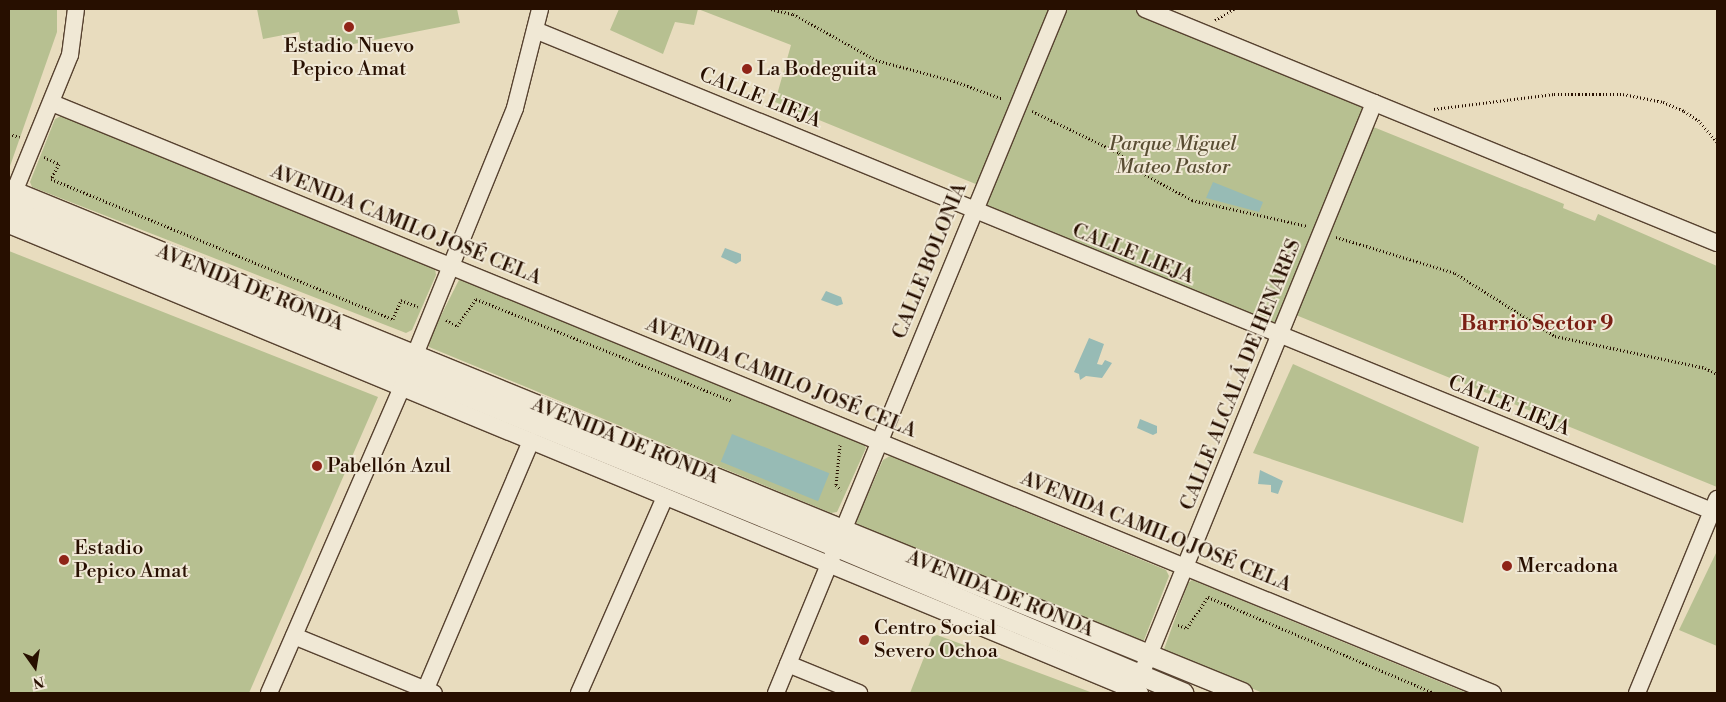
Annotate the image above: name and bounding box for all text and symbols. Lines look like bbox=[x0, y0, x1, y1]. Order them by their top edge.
marker: Estadio Nuevo Pepico Amat bbox=[343, 21, 355, 33]
place label: Estadio Nuevo Pepico Amat bbox=[284, 35, 414, 82]
place label: La Bodeguita bbox=[757, 57, 877, 81]
street label: CALLE LIEJA bbox=[696, 63, 824, 133]
marker: La Bodeguita bbox=[741, 63, 753, 75]
park label: Parque Miguel Mateo Pastor bbox=[1109, 133, 1237, 180]
street label: AVENIDA CAMILO JOSÉ CELA bbox=[267, 160, 545, 290]
street label: CALLE BOLONIA bbox=[888, 179, 972, 343]
street label: CALLE LIEJA bbox=[1069, 219, 1197, 289]
street label: CALLE ALCALÁ DE HENARES bbox=[1176, 236, 1306, 514]
street label: AVENIDA DE RONDA bbox=[153, 239, 347, 337]
district label: Barrio Sector 9 bbox=[1461, 311, 1613, 337]
street label: AVENIDA CAMILO JOSÉ CELA bbox=[642, 313, 920, 443]
street label: CALLE LIEJA bbox=[1445, 371, 1573, 441]
street label: AVENIDA DE RONDA bbox=[528, 392, 722, 490]
place label: Pabellón Azul bbox=[327, 454, 451, 478]
marker: Pabellón Azul bbox=[311, 460, 323, 472]
street label: AVENIDA CAMILO JOSÉ CELA bbox=[1017, 467, 1295, 597]
place label: Estadio Pepico Amat bbox=[74, 536, 189, 583]
street label: AVENIDA DE RONDA bbox=[903, 545, 1097, 643]
marker: Estadio Pepico Amat bbox=[58, 554, 70, 566]
place label: Mercadona bbox=[1517, 554, 1618, 578]
marker: Mercadona bbox=[1501, 560, 1513, 572]
place label: Centro Social Severo Ochoa bbox=[874, 616, 998, 663]
marker: Centro Social Severo Ochoa bbox=[858, 634, 870, 646]
north arrow bbox=[10, 642, 60, 692]
text: N bbox=[31, 672, 46, 692]

